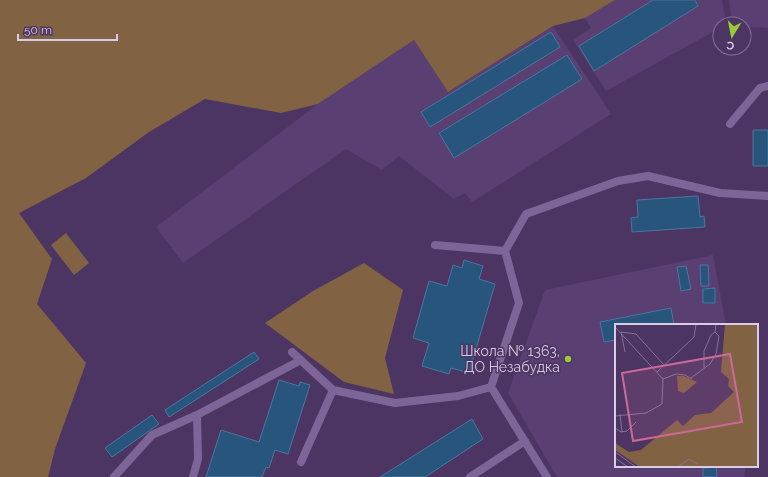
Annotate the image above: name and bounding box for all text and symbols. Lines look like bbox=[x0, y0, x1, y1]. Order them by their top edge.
scale bar bbox=[18, 16, 117, 42]
north arrow bbox=[712, 16, 752, 56]
text: 50 m bbox=[24, 23, 52, 37]
text: С bbox=[725, 38, 735, 52]
inset map bbox=[615, 324, 758, 467]
place label: Школа № 1363, ДО Незабудка bbox=[460, 343, 560, 375]
marker: Школа № 1363, ДО Незабудка bbox=[563, 354, 573, 364]

